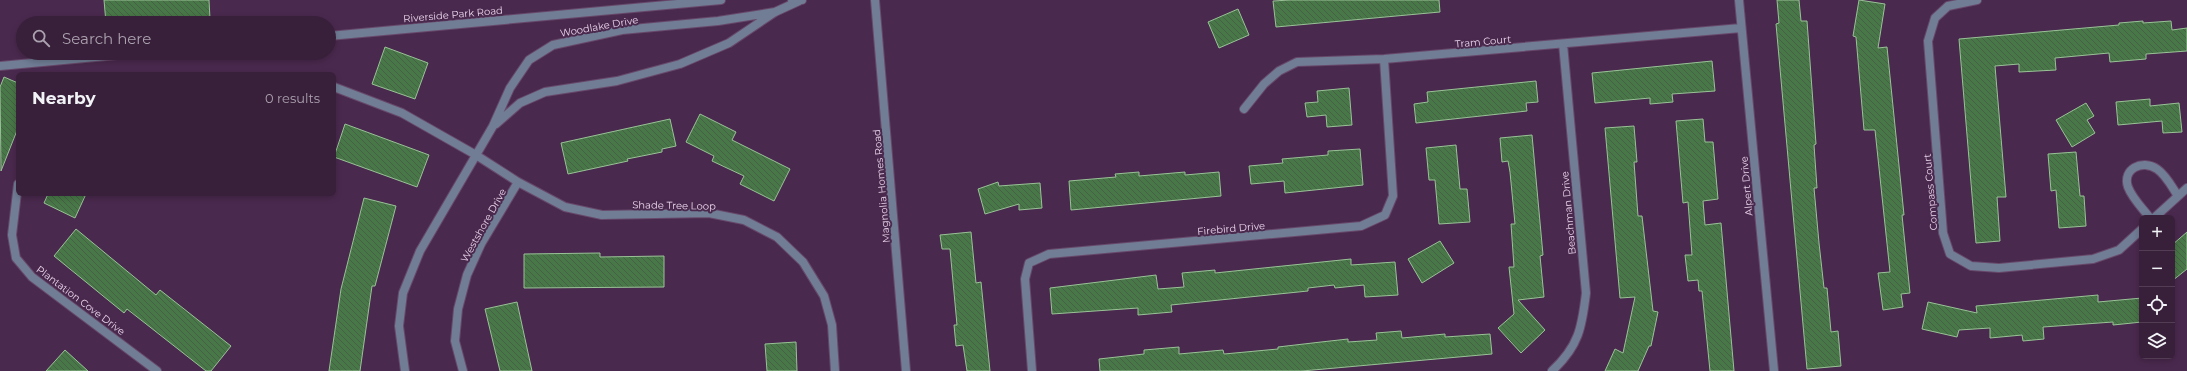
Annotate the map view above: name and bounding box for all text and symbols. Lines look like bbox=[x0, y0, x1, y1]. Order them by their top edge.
street label: Riverside Park Road bbox=[403, 4, 503, 25]
street label: Woodlake Drive bbox=[559, 13, 639, 40]
search box bbox=[16, 16, 336, 60]
icon: search bbox=[30, 27, 52, 49]
text: Search here bbox=[62, 29, 151, 48]
street label: Tram Court bbox=[1454, 33, 1512, 50]
text: Nearby bbox=[32, 88, 96, 108]
text: 0 results bbox=[265, 90, 320, 106]
street label: Magnolia Homes Road bbox=[870, 129, 893, 243]
street label: Compass Court bbox=[1921, 153, 1940, 231]
street label: Alpert Drive bbox=[1737, 156, 1756, 216]
street label: Beachman Drive bbox=[1558, 171, 1579, 255]
street label: Westshore Drive bbox=[458, 186, 509, 264]
street label: Shade Tree Loop bbox=[632, 198, 716, 213]
map controls bbox=[2139, 215, 2175, 359]
button: + bbox=[2139, 215, 2175, 251]
street label: Firebird Drive bbox=[1197, 219, 1265, 238]
button: − bbox=[2139, 251, 2175, 287]
street label: Plantation Cove Drive bbox=[34, 263, 128, 338]
button: locate bbox=[2139, 287, 2175, 323]
button: layers bbox=[2139, 323, 2175, 359]

